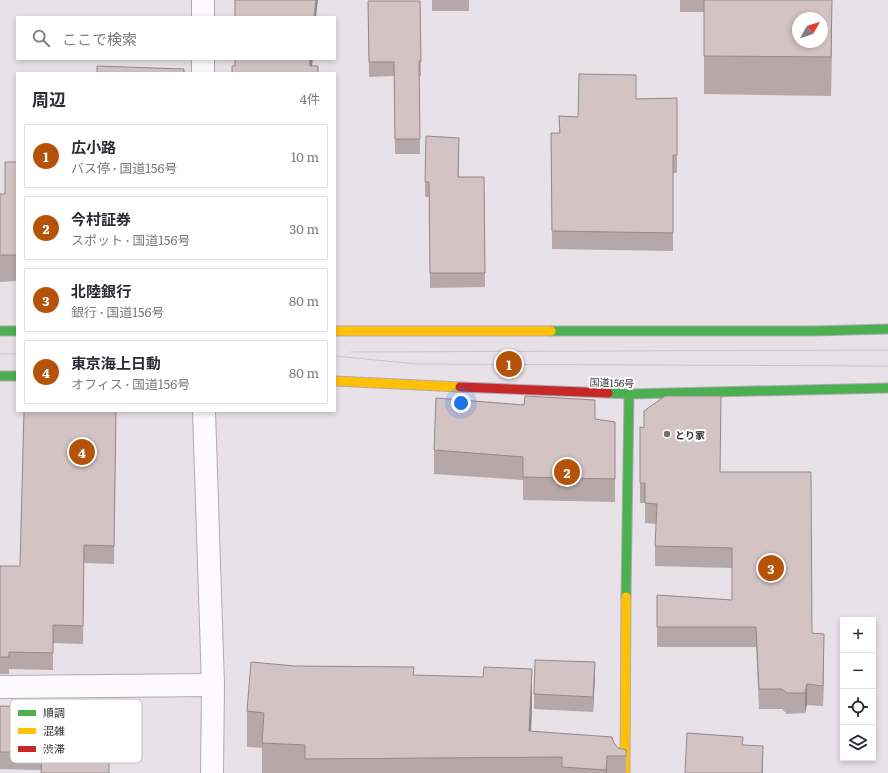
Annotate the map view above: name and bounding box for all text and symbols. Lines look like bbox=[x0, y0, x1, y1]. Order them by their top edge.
north arrow bbox=[792, 12, 828, 48]
search box bbox=[16, 16, 336, 60]
icon: search bbox=[30, 27, 52, 49]
text: ここで検索 bbox=[62, 27, 137, 50]
text: 周辺 bbox=[32, 86, 66, 111]
text: 4件 bbox=[300, 89, 320, 108]
text: 広小路 bbox=[71, 135, 116, 158]
text: 1 bbox=[43, 147, 49, 166]
text: 10 m bbox=[291, 147, 319, 166]
text: バス停 · 国道156号 bbox=[71, 158, 177, 177]
text: 今村証券 bbox=[71, 207, 131, 230]
text: 2 bbox=[43, 219, 49, 238]
text: 30 m bbox=[289, 219, 319, 238]
text: スポット · 国道156号 bbox=[71, 230, 190, 249]
text: 北陸銀行 bbox=[71, 279, 131, 302]
text: 3 bbox=[42, 291, 50, 310]
text: 80 m bbox=[289, 291, 319, 310]
text: 銀行 · 国道156号 bbox=[71, 302, 164, 321]
pin: 1 bbox=[496, 349, 522, 379]
text: 東京海上日動 bbox=[71, 351, 161, 374]
text: 4 bbox=[42, 363, 50, 382]
text: 80 m bbox=[289, 363, 319, 382]
text: オフィス · 国道156号 bbox=[71, 374, 190, 393]
street label: 国道156号 bbox=[589, 374, 635, 390]
your location bbox=[451, 393, 471, 413]
place label: とり家 bbox=[675, 427, 705, 442]
marker: とり家 bbox=[662, 429, 672, 439]
pin: 4 bbox=[69, 437, 95, 467]
pin: 2 bbox=[554, 457, 580, 487]
pin: 3 bbox=[758, 553, 784, 583]
map controls bbox=[840, 617, 876, 761]
button: + bbox=[840, 617, 876, 653]
button: − bbox=[840, 653, 876, 689]
button: locate bbox=[840, 689, 876, 725]
legend bbox=[10, 699, 142, 763]
text: 順調 bbox=[43, 704, 65, 720]
text: 混雑 bbox=[43, 722, 65, 738]
button: layers bbox=[840, 725, 876, 761]
text: 渋滞 bbox=[43, 740, 65, 756]

